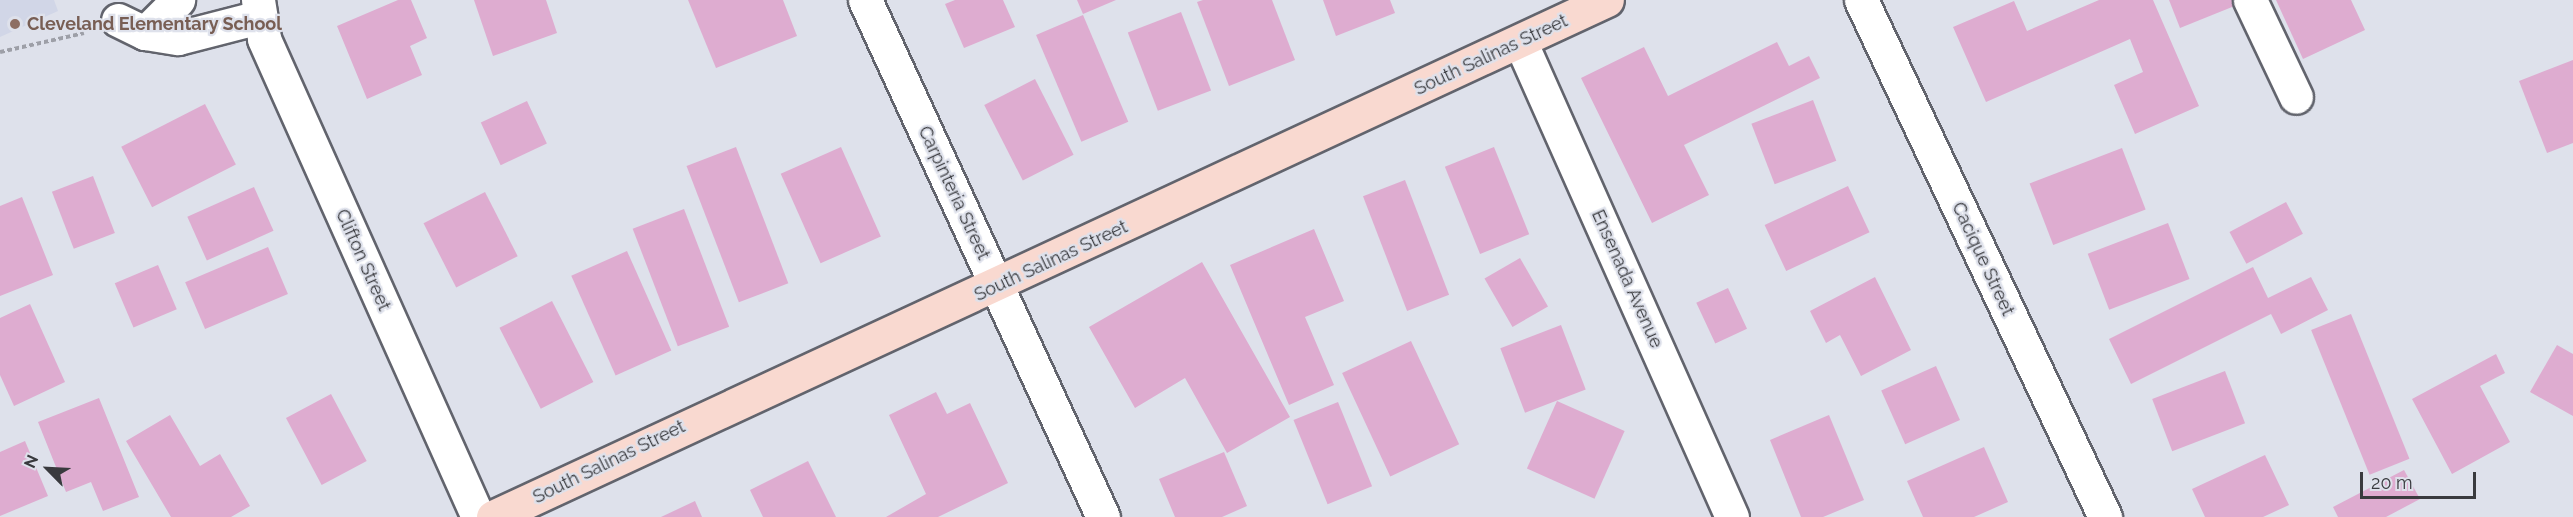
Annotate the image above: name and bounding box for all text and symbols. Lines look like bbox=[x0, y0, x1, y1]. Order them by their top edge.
street label: South Salinas Street bbox=[1411, 10, 1571, 100]
place label: Cleveland Elementary School bbox=[27, 13, 282, 35]
marker: Cleveland Elementary School bbox=[8, 17, 22, 31]
street label: Carpinteria Street bbox=[914, 123, 994, 263]
street label: Cacique Street bbox=[1947, 199, 2019, 319]
street label: Clifton Street bbox=[331, 206, 395, 314]
street label: Ensenada Avenue bbox=[1587, 206, 1667, 352]
street label: South Salinas Street bbox=[971, 216, 1131, 306]
street label: South Salinas Street bbox=[529, 416, 689, 508]
north arrow bbox=[18, 439, 78, 499]
text: N bbox=[20, 452, 42, 471]
scale bar bbox=[2363, 460, 2478, 498]
text: 20 m bbox=[2371, 472, 2413, 493]

